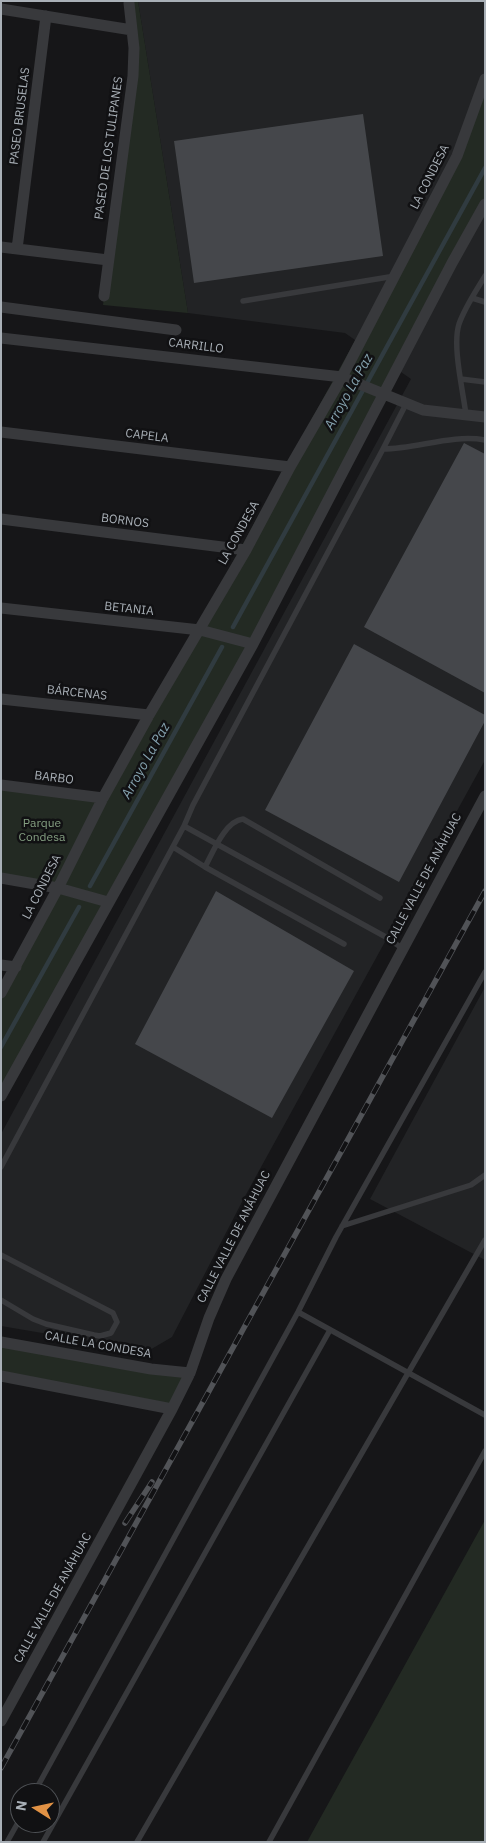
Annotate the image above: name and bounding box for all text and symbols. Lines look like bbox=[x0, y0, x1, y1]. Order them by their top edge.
street label: PASEO BRUSELAS bbox=[7, 66, 33, 166]
street label: PASEO DE LOS TULIPANES bbox=[92, 76, 126, 220]
street label: LA CONDESA bbox=[408, 142, 452, 212]
street label: CARRILLO bbox=[168, 335, 224, 357]
water label: Arroyo La Paz bbox=[321, 351, 377, 433]
street label: CAPELA bbox=[125, 426, 169, 446]
street label: LA CONDESA bbox=[216, 499, 262, 567]
street label: BORNOS bbox=[100, 511, 150, 531]
street label: BETANIA bbox=[104, 599, 154, 619]
street label: BÁRCENAS bbox=[46, 683, 108, 703]
water label: Arroyo La Paz bbox=[118, 720, 174, 802]
street label: BARBO bbox=[34, 768, 74, 788]
street label: CALLE VALLE DE ANÁHUAC bbox=[383, 811, 465, 947]
park label: Parque Condesa bbox=[19, 817, 65, 845]
street label: LA CONDESA bbox=[20, 852, 64, 922]
street label: CALLE VALLE DE ANÁHUAC bbox=[194, 1168, 274, 1306]
street label: CALLE LA CONDESA bbox=[44, 1329, 152, 1361]
street label: CALLE VALLE DE ANÁHUAC bbox=[11, 1530, 95, 1666]
north arrow bbox=[10, 1783, 60, 1833]
text: N bbox=[11, 1799, 31, 1812]

